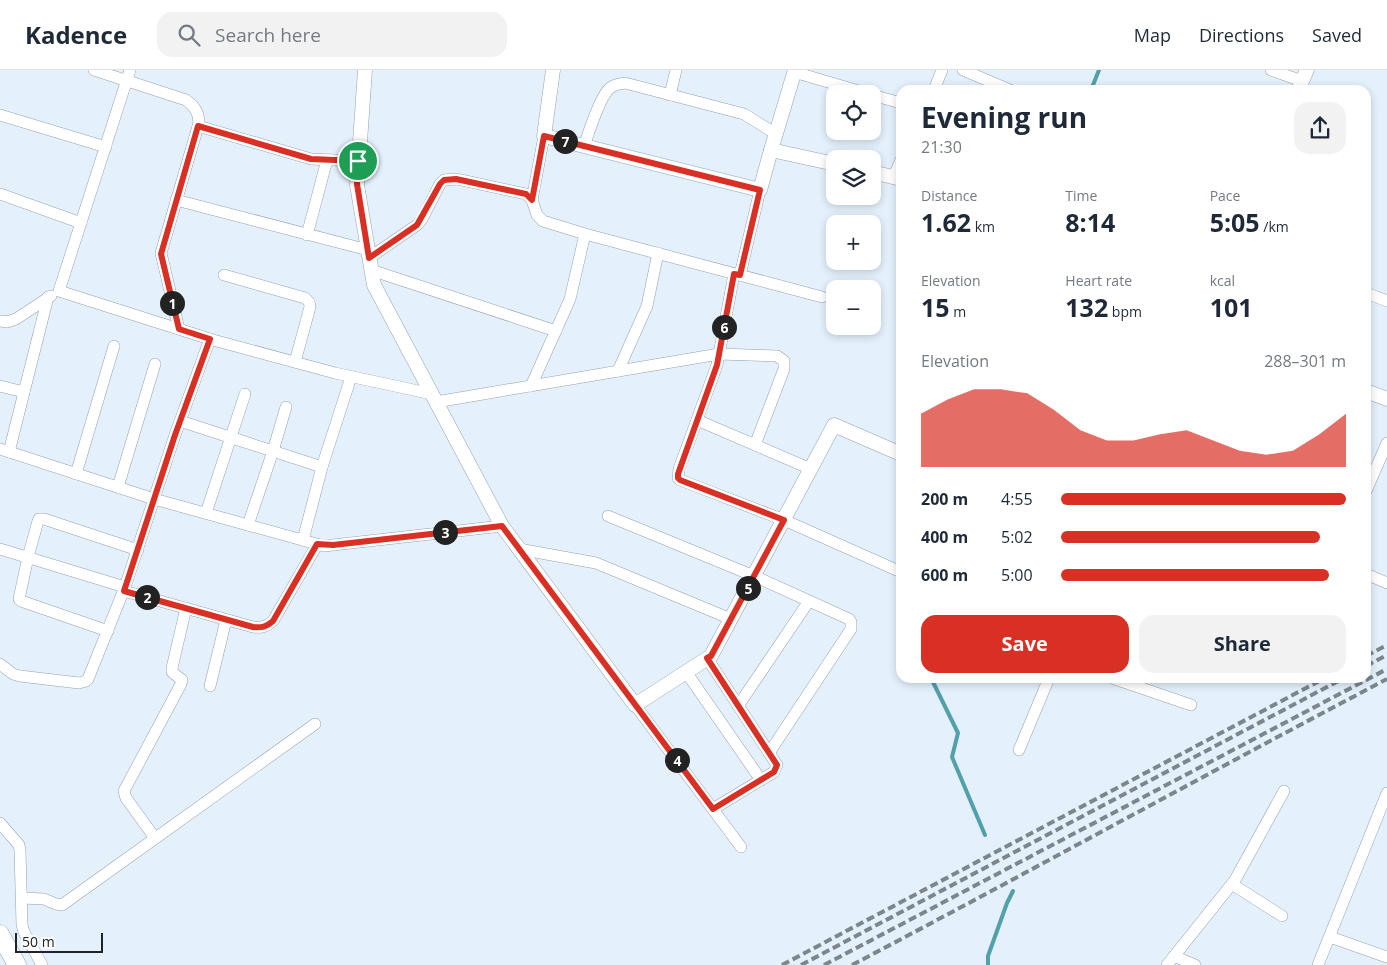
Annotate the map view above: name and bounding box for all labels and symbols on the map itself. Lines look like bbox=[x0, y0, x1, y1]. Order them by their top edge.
pin: 7 bbox=[552, 128, 578, 154]
pin bbox=[337, 140, 379, 182]
pin: 1 bbox=[160, 290, 184, 316]
pin: 6 bbox=[712, 314, 736, 340]
pin: 3 bbox=[432, 520, 458, 544]
pin: 5 bbox=[736, 576, 760, 600]
pin: 2 bbox=[134, 584, 160, 610]
pin: 4 bbox=[664, 748, 690, 772]
scale bar bbox=[15, 930, 102, 953]

